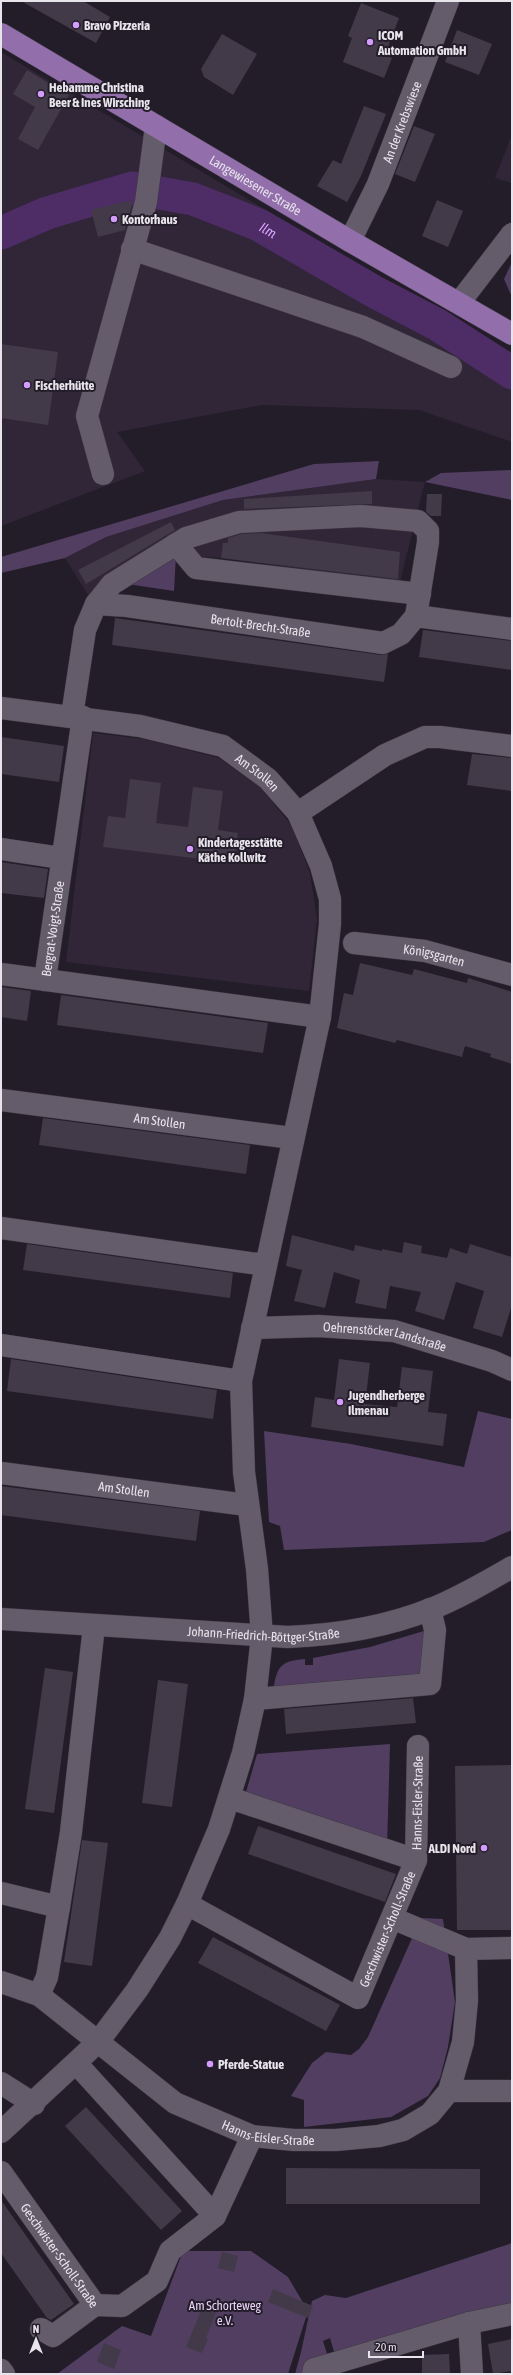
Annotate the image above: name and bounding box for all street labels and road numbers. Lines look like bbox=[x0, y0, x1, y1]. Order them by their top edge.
street label: An der Krebswiese bbox=[379, 79, 424, 165]
street label: Langewiesener Straße bbox=[207, 152, 304, 218]
street label: Bertolt-Brecht-Straße bbox=[210, 611, 312, 640]
street label: Am Stollen bbox=[233, 750, 283, 794]
street label: Bergrat-Voigt-Straße bbox=[38, 880, 67, 977]
street label: Königsgarten bbox=[402, 941, 466, 969]
street label: Am Stollen bbox=[133, 1110, 186, 1132]
street label: Oehrenstöcker Landstraße bbox=[323, 1319, 448, 1354]
street label: Am Stollen bbox=[97, 1478, 151, 1500]
street label: Johann-Friedrich-Böttger-Straße bbox=[187, 1623, 341, 1645]
street label: Hanns-Eisler-Straße bbox=[409, 1755, 425, 1850]
street label: Geschwister-Scholl-Straße bbox=[356, 1869, 418, 1989]
street label: Hanns-Eisler-Straße bbox=[220, 2117, 315, 2148]
street label: Geschwister-Scholl-Straße bbox=[18, 2200, 102, 2310]

